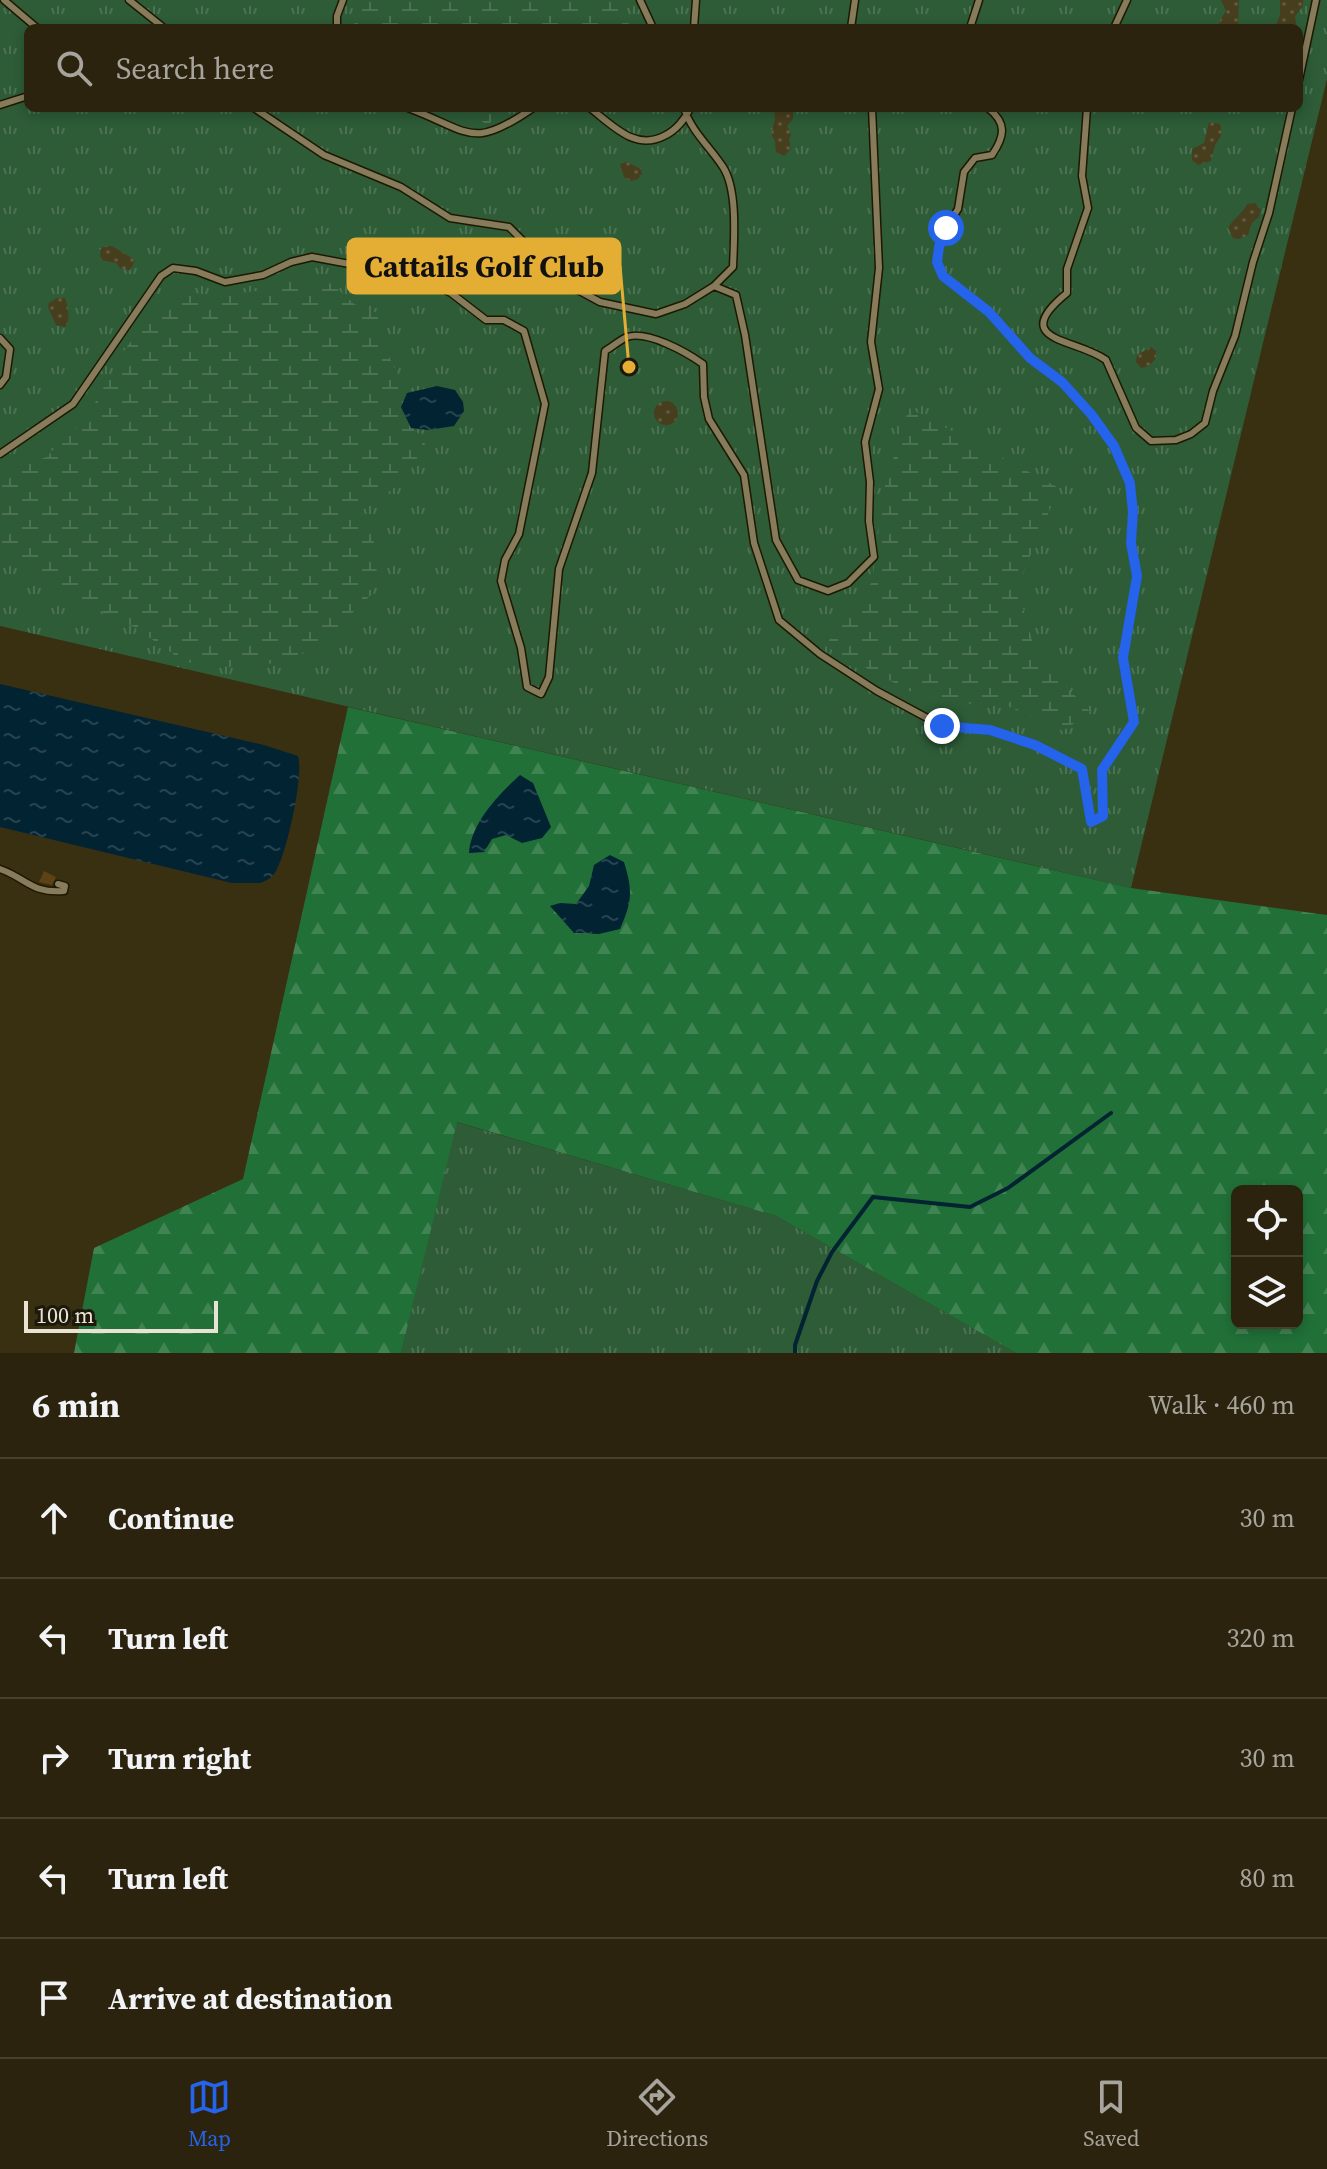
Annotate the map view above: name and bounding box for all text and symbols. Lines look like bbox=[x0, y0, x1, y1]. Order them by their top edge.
search box bbox=[24, 24, 1303, 112]
icon: search bbox=[52, 46, 96, 90]
text: Search here bbox=[116, 48, 274, 89]
route start bbox=[928, 210, 964, 246]
callout: Cattails Golf Club bbox=[348, 239, 620, 293]
text: Cattails Golf Club bbox=[364, 246, 604, 287]
route end bbox=[924, 708, 960, 744]
map controls bbox=[1231, 1185, 1303, 1329]
button: locate bbox=[1231, 1185, 1303, 1257]
button: layers bbox=[1231, 1257, 1303, 1329]
scale bar bbox=[24, 1297, 218, 1333]
text: 100 m bbox=[36, 1300, 94, 1330]
text: 6 min bbox=[32, 1382, 120, 1428]
text: Walk · 460 m bbox=[1148, 1387, 1295, 1423]
icon: ahead bbox=[32, 1496, 76, 1540]
text: Continue bbox=[108, 1498, 234, 1539]
text: 30 m bbox=[1240, 1500, 1295, 1536]
icon: left bbox=[32, 1616, 76, 1660]
text: Turn left bbox=[108, 1618, 228, 1659]
text: 320 m bbox=[1227, 1620, 1295, 1656]
icon: right bbox=[32, 1736, 76, 1780]
text: Turn right bbox=[108, 1738, 251, 1779]
text: 30 m bbox=[1240, 1740, 1295, 1776]
icon: left bbox=[32, 1856, 76, 1900]
text: Turn left bbox=[108, 1858, 228, 1899]
text: 80 m bbox=[1240, 1860, 1295, 1896]
icon: arrive bbox=[32, 1976, 76, 2020]
text: Arrive at destination bbox=[108, 1978, 393, 2019]
tab: Map bbox=[187, 2075, 231, 2153]
tab: Directions bbox=[606, 2075, 708, 2153]
tab: Saved bbox=[1083, 2075, 1140, 2153]

